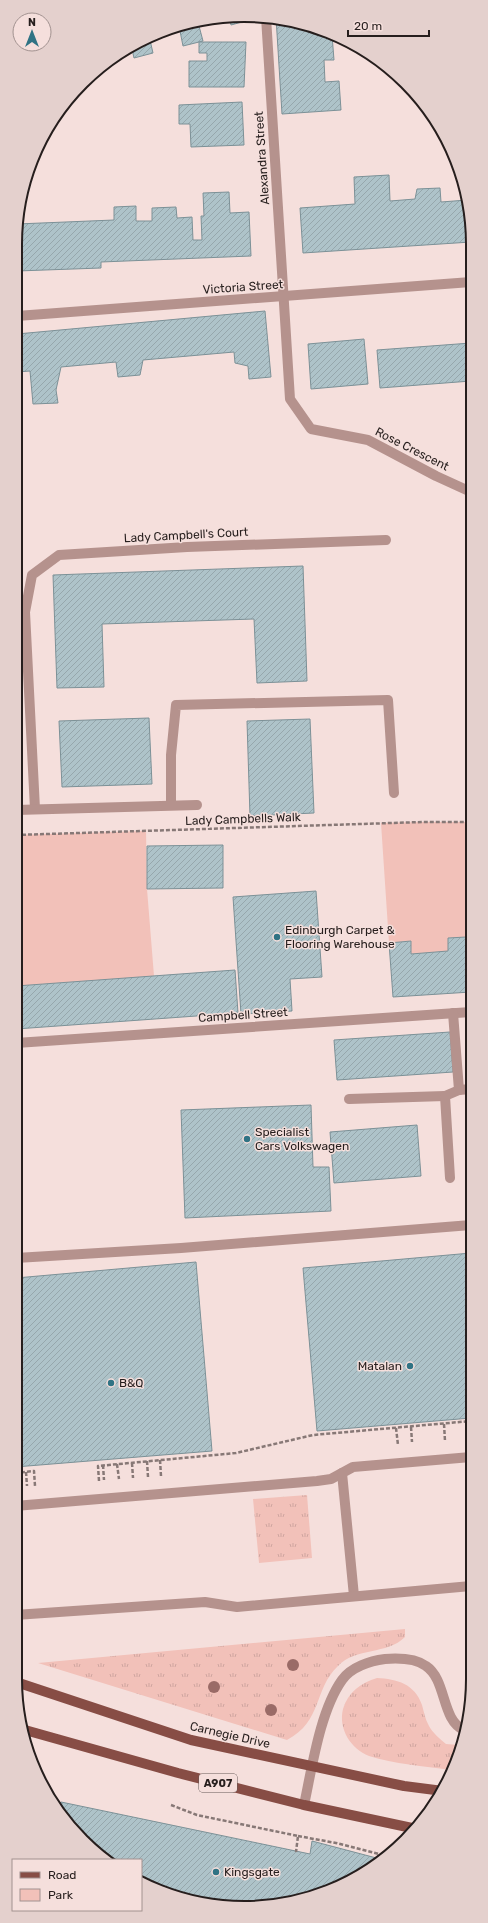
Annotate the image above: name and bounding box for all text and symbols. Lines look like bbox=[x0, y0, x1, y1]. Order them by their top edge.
north arrow bbox=[12, 12, 52, 52]
scale bar bbox=[348, 12, 429, 38]
text: N bbox=[28, 16, 36, 29]
text: 20 m bbox=[354, 19, 382, 33]
street label: Alexandra Street bbox=[252, 110, 272, 205]
street label: Victoria Street bbox=[202, 277, 284, 297]
street label: Rose Crescent bbox=[373, 424, 452, 474]
street label: Lady Campbell's Court bbox=[123, 525, 249, 545]
street label: Lady Campbells Walk bbox=[185, 810, 302, 828]
place label: Edinburgh Carpet & Flooring Warehouse bbox=[285, 923, 395, 951]
marker: Edinburgh Carpet & Flooring Warehouse bbox=[272, 932, 282, 942]
street label: Campbell Street bbox=[198, 1005, 289, 1025]
place label: Specialist Cars Volkswagen bbox=[255, 1125, 349, 1153]
marker: Specialist Cars Volkswagen bbox=[242, 1134, 252, 1144]
place label: Matalan bbox=[358, 1359, 402, 1373]
marker: Matalan bbox=[405, 1361, 415, 1371]
place label: B&Q bbox=[119, 1376, 143, 1390]
marker: B&Q bbox=[106, 1378, 116, 1388]
street label: Carnegie Drive bbox=[189, 1719, 272, 1751]
road number: A907 bbox=[199, 1774, 237, 1792]
legend bbox=[12, 1859, 142, 1911]
place label: Kingsgate bbox=[224, 1865, 280, 1879]
marker: Kingsgate bbox=[211, 1867, 221, 1877]
text: Road bbox=[48, 1868, 76, 1882]
text: Park bbox=[48, 1888, 74, 1902]

